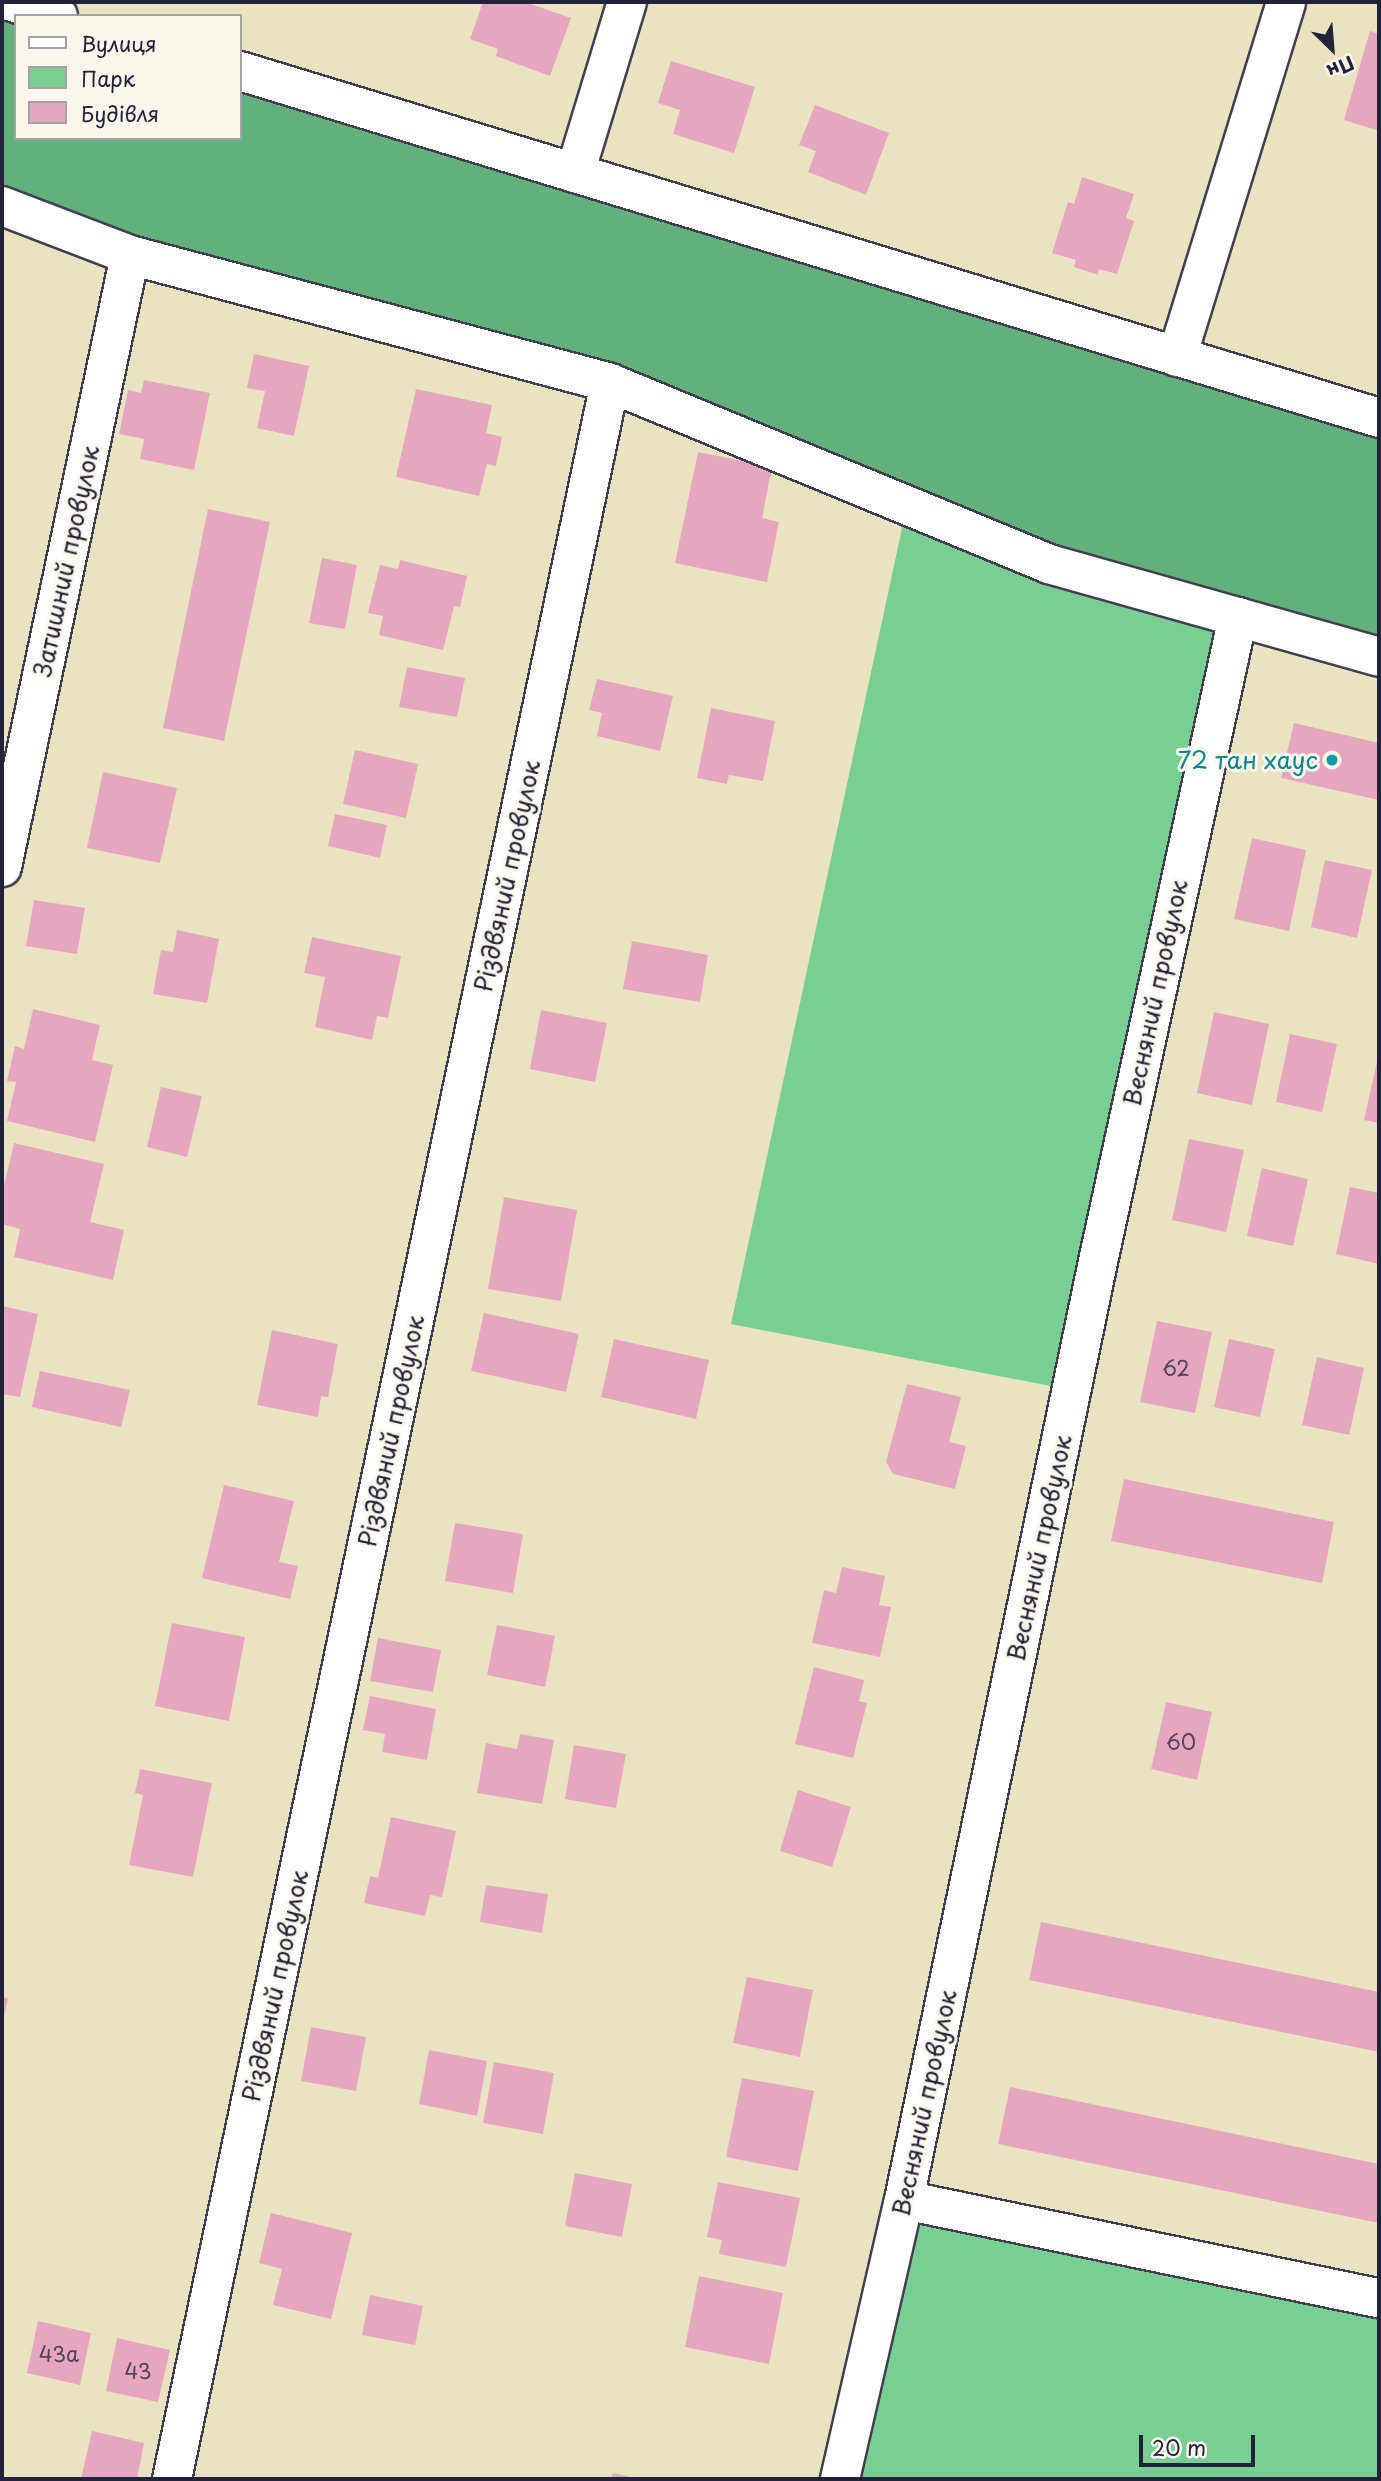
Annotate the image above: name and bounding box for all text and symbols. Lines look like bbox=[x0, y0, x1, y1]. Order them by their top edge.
legend bbox=[14, 14, 242, 140]
north arrow bbox=[1297, 14, 1367, 84]
text: Вулиця bbox=[81, 27, 157, 59]
text: Пн bbox=[1322, 50, 1359, 87]
text: Парк bbox=[81, 62, 135, 94]
text: Будівля bbox=[81, 97, 159, 129]
street label: Затишний провулок bbox=[27, 443, 105, 679]
place label: 72 тан хаус bbox=[1178, 746, 1318, 774]
marker: 72 тан хаус bbox=[1324, 752, 1340, 768]
street label: Різдвяний провулок bbox=[468, 758, 546, 994]
street label: Весняний провулок bbox=[1117, 877, 1193, 1109]
street label: Різдвяний провулок bbox=[352, 1313, 430, 1549]
house number: 62 bbox=[1162, 1354, 1190, 1380]
street label: Весняний провулок bbox=[1001, 1432, 1077, 1664]
house number: 60 bbox=[1166, 1728, 1196, 1754]
street label: Різдвяний провулок bbox=[236, 1868, 314, 2104]
street label: Весняний провулок bbox=[886, 1987, 962, 2219]
house number: 43а bbox=[39, 2340, 79, 2366]
house number: 43 bbox=[124, 2357, 152, 2383]
scale bar bbox=[1143, 2422, 1258, 2466]
text: 20 m bbox=[1152, 2431, 1206, 2463]

